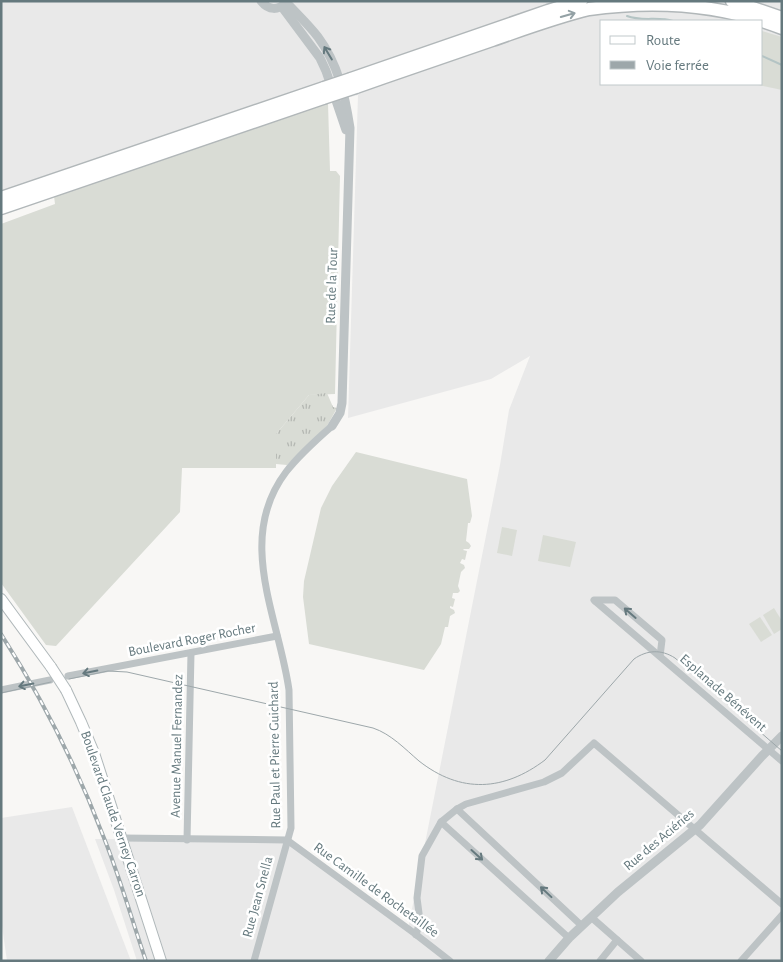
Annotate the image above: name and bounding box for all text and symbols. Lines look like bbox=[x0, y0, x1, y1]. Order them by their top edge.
one-way arrow bbox=[559, 10, 575, 20]
legend bbox=[600, 20, 763, 85]
text: Route bbox=[646, 33, 680, 48]
one-way arrow bbox=[323, 47, 333, 61]
text: Voie ferrée bbox=[646, 58, 709, 73]
street label: Rue de la Tour bbox=[324, 247, 340, 324]
one-way arrow bbox=[623, 607, 636, 618]
street label: Boulevard Roger Rocher bbox=[127, 621, 257, 659]
street label: Esplanade Bénévent bbox=[677, 652, 769, 735]
one-way arrow bbox=[82, 668, 98, 677]
street label: Avenue Manuel Fernandez bbox=[169, 674, 185, 818]
one-way arrow bbox=[18, 681, 34, 690]
street label: Rue Paul et Pierre Guichard bbox=[267, 681, 283, 829]
street label: Boulevard Claude Verney Carron bbox=[78, 729, 148, 899]
street label: Rue des Aciéries bbox=[621, 807, 697, 873]
street label: Rue Camille de Rochetaillée bbox=[311, 840, 441, 940]
one-way arrow bbox=[470, 849, 483, 861]
street label: Rue Jean Snella bbox=[240, 854, 276, 939]
one-way arrow bbox=[540, 886, 553, 898]

